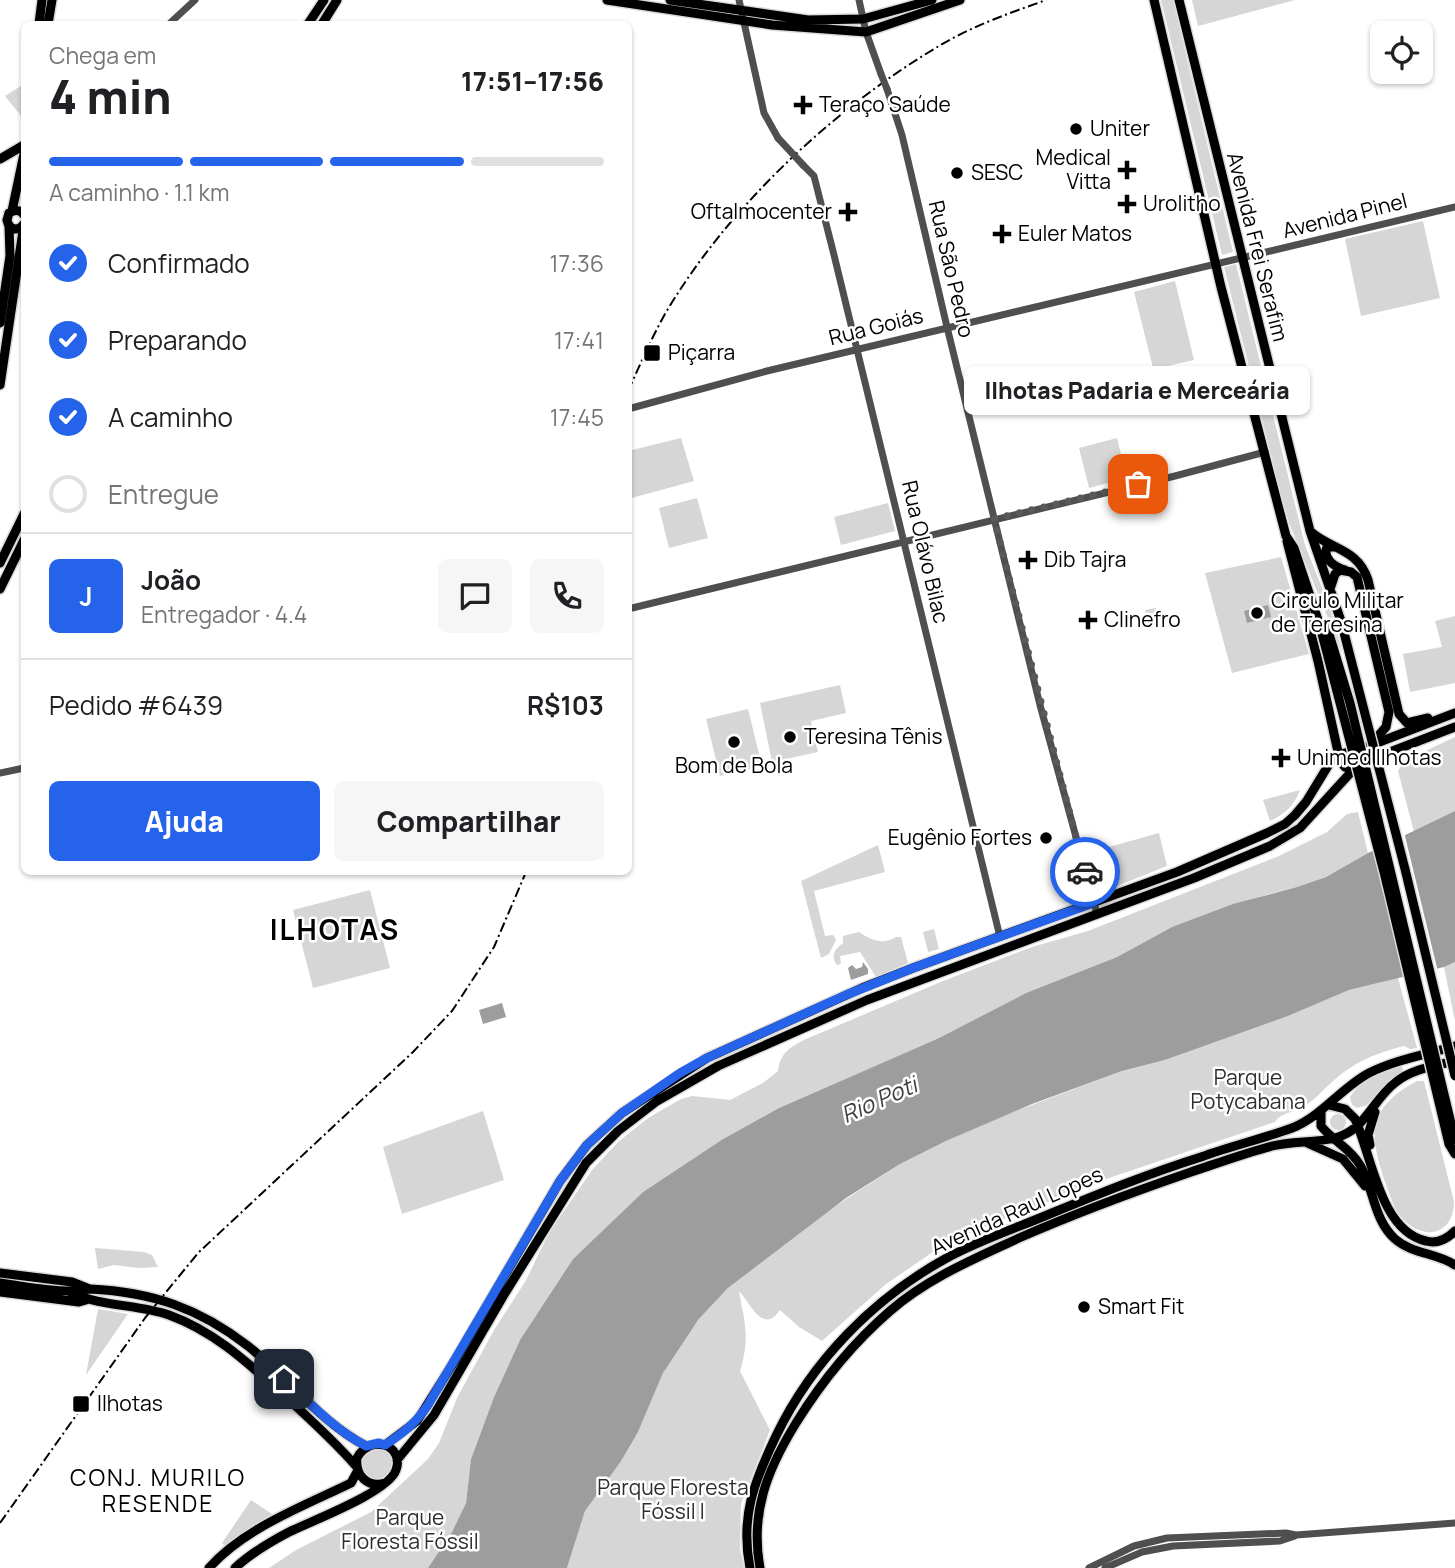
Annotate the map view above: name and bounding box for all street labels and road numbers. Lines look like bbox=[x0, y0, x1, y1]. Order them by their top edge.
street label: Avenida Frei Serafim bbox=[1221, 149, 1295, 344]
street label: Avenida Pinel bbox=[1279, 186, 1410, 244]
street label: Rua São Pedro bbox=[923, 197, 981, 340]
street label: Rua Goiás bbox=[826, 301, 926, 351]
street label: Rua Olávo Bilac bbox=[896, 478, 956, 626]
street label: Avenida Raul Lopes bbox=[926, 1160, 1107, 1261]

